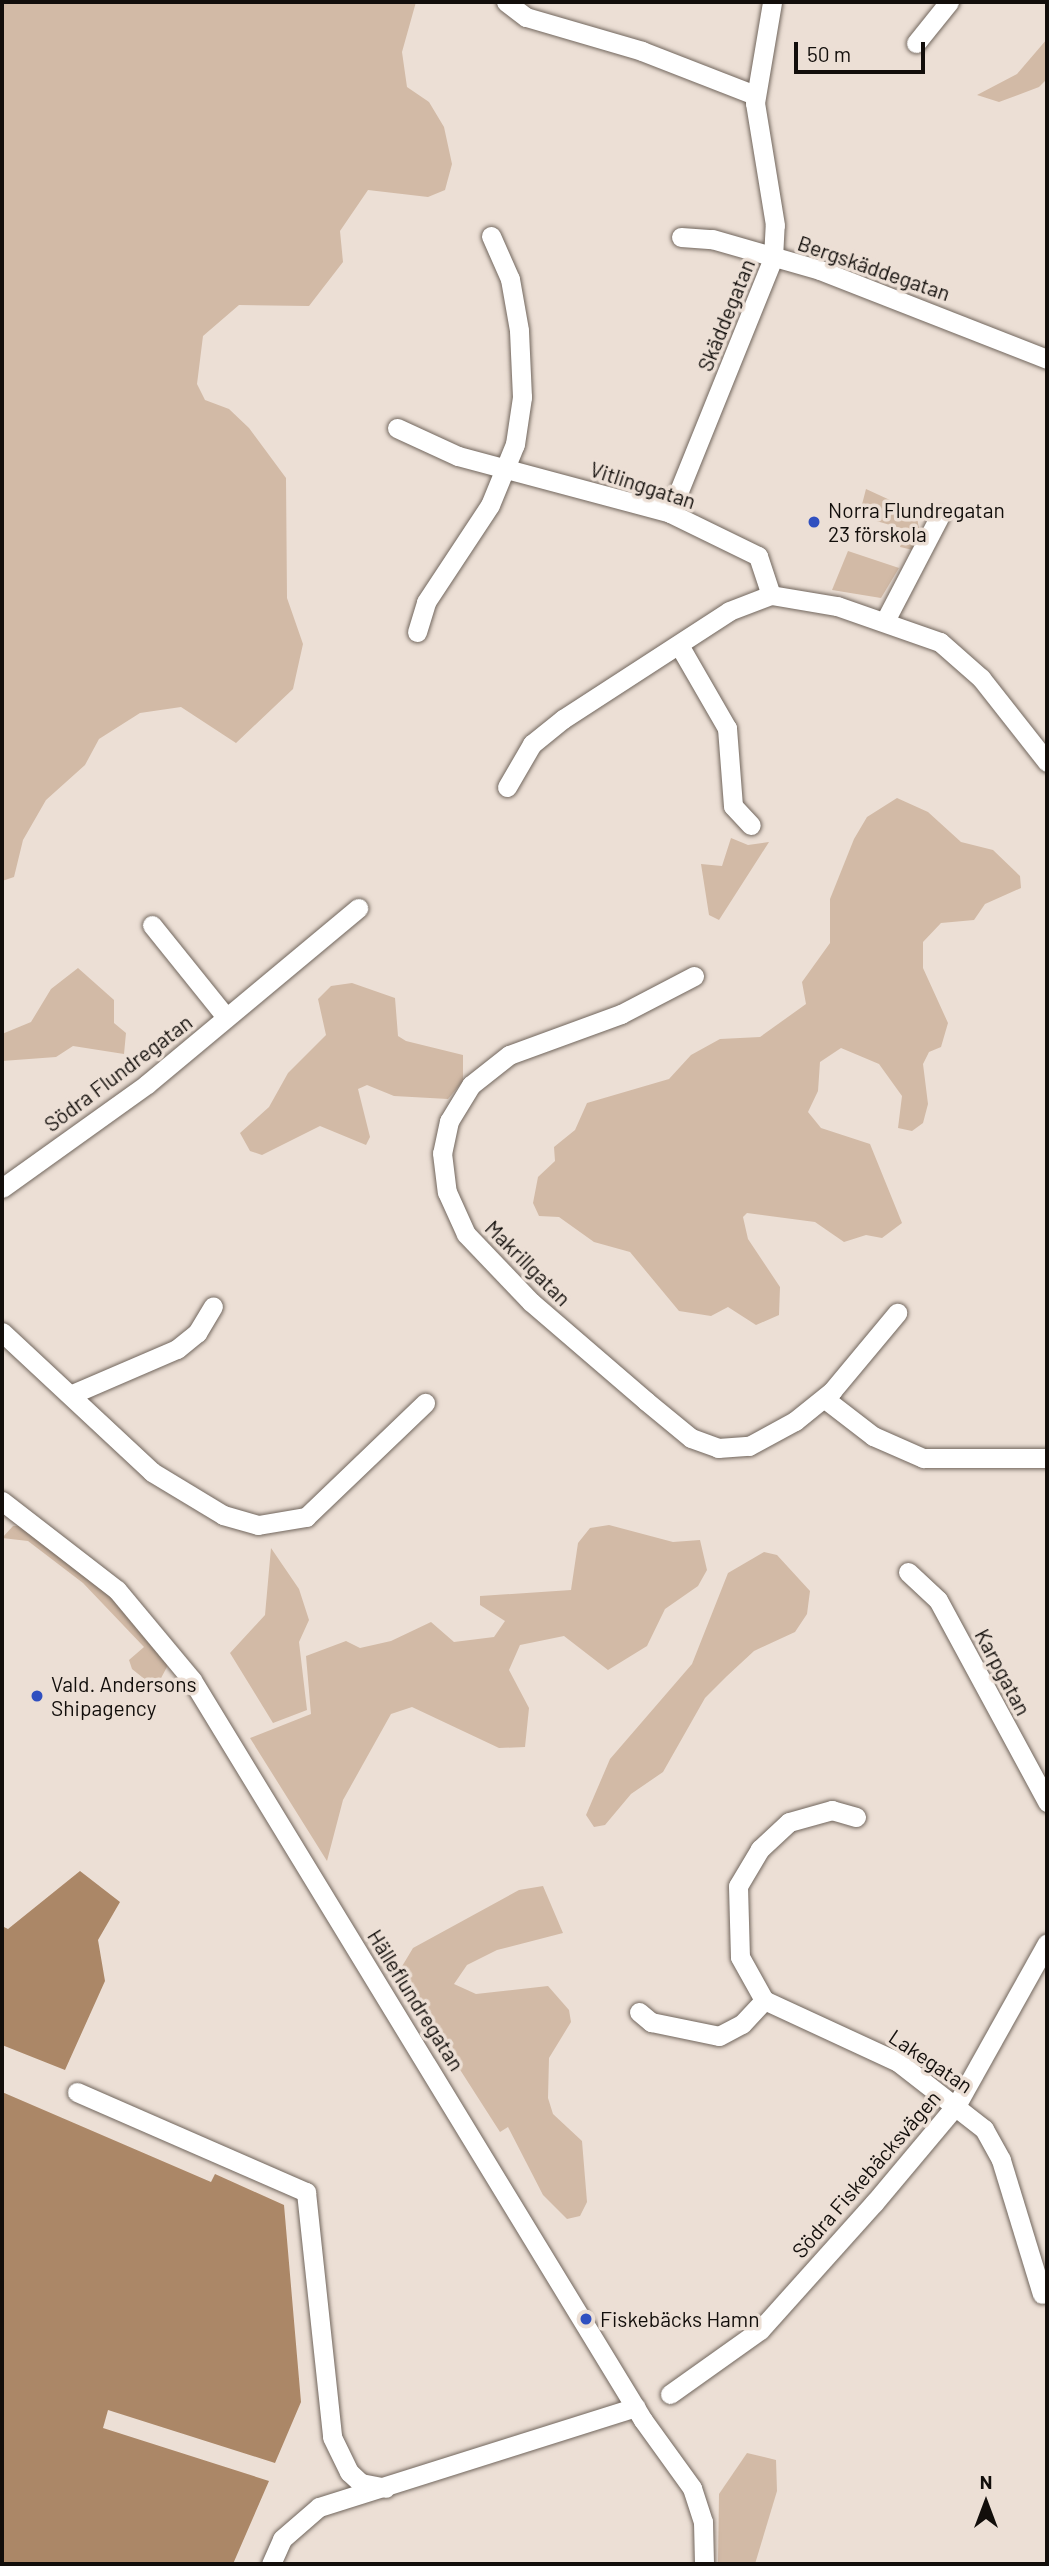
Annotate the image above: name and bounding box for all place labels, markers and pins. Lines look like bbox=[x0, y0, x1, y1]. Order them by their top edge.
place label: Norra Flundregatan 23 förskola bbox=[828, 497, 1005, 547]
marker: Norra Flundregatan 23 förskola bbox=[806, 514, 822, 530]
place label: Vald. Andersons Shipagency bbox=[51, 1671, 197, 1721]
marker: Vald. Andersons Shipagency bbox=[29, 1688, 45, 1704]
place label: Fiskebäcks Hamn bbox=[600, 2306, 760, 2332]
marker: Fiskebäcks Hamn bbox=[578, 2311, 594, 2327]

